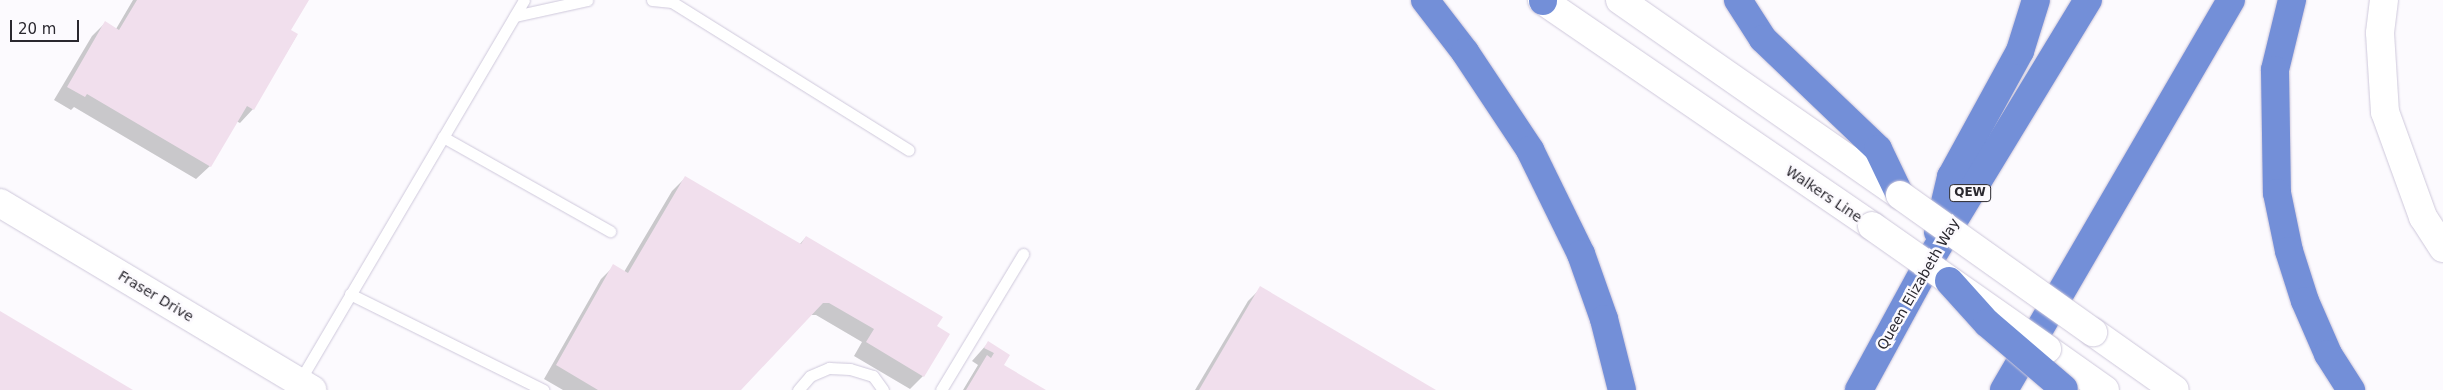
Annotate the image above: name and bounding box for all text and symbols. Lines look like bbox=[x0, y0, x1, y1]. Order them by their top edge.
scale bar bbox=[12, 10, 81, 42]
text: 20 m bbox=[18, 20, 56, 38]
street label: Walkers Line bbox=[1783, 162, 1865, 226]
road number: QEW bbox=[1949, 184, 1991, 202]
street label: Queen Elizabeth Way bbox=[1873, 215, 1963, 353]
street label: Fraser Drive bbox=[115, 267, 197, 325]

